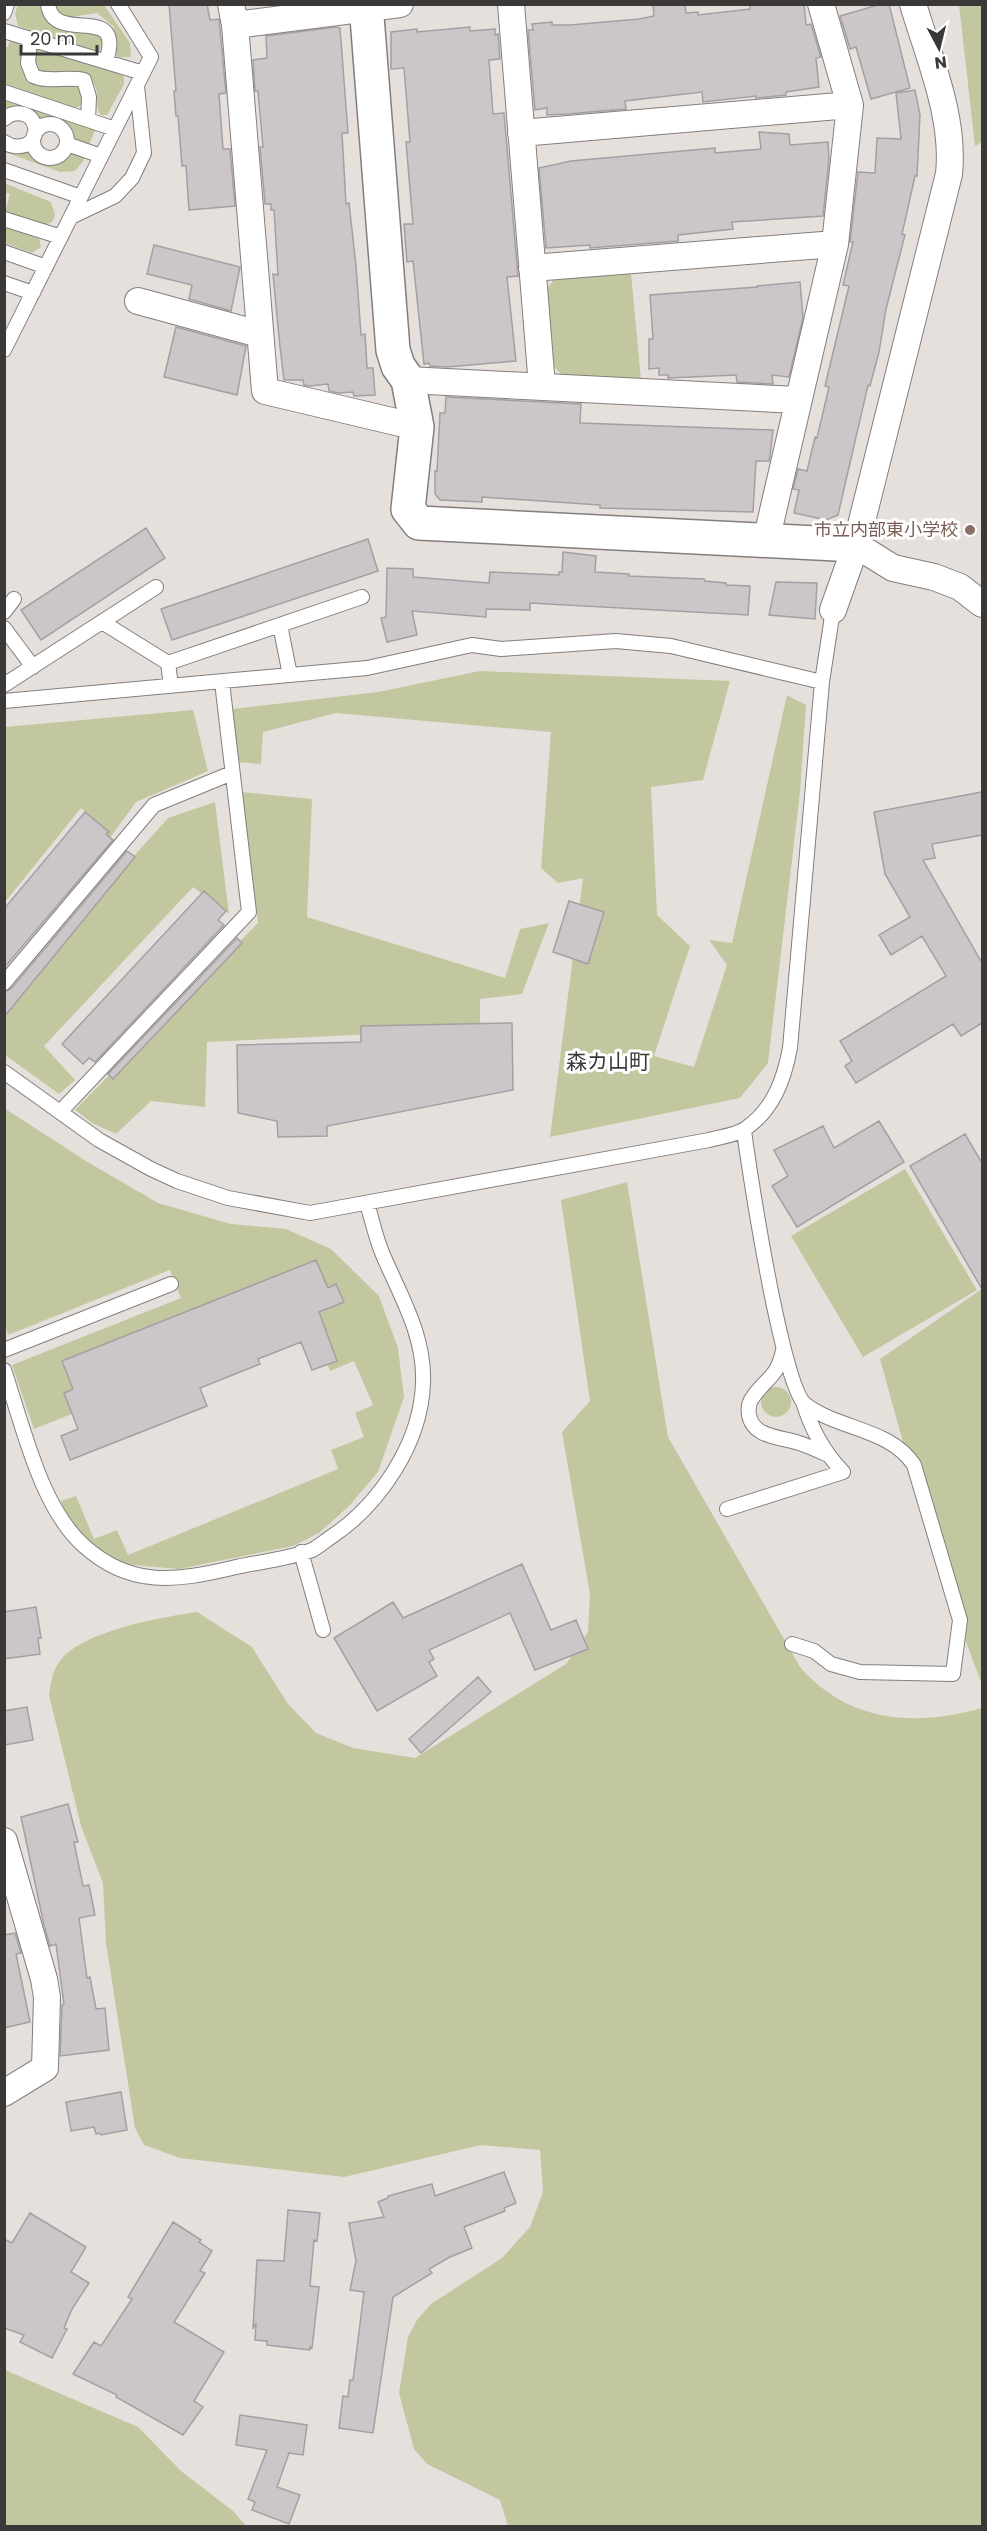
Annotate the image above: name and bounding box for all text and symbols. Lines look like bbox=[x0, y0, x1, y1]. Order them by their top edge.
scale bar bbox=[21, 18, 98, 56]
north arrow bbox=[909, 18, 969, 78]
text: 20 m bbox=[30, 26, 75, 51]
text: N bbox=[933, 50, 948, 75]
place label: 市立内部東小学校 bbox=[814, 517, 958, 542]
marker: 市立内部東小学校 bbox=[963, 523, 977, 537]
district label: 森カ山町 bbox=[566, 1047, 650, 1076]

